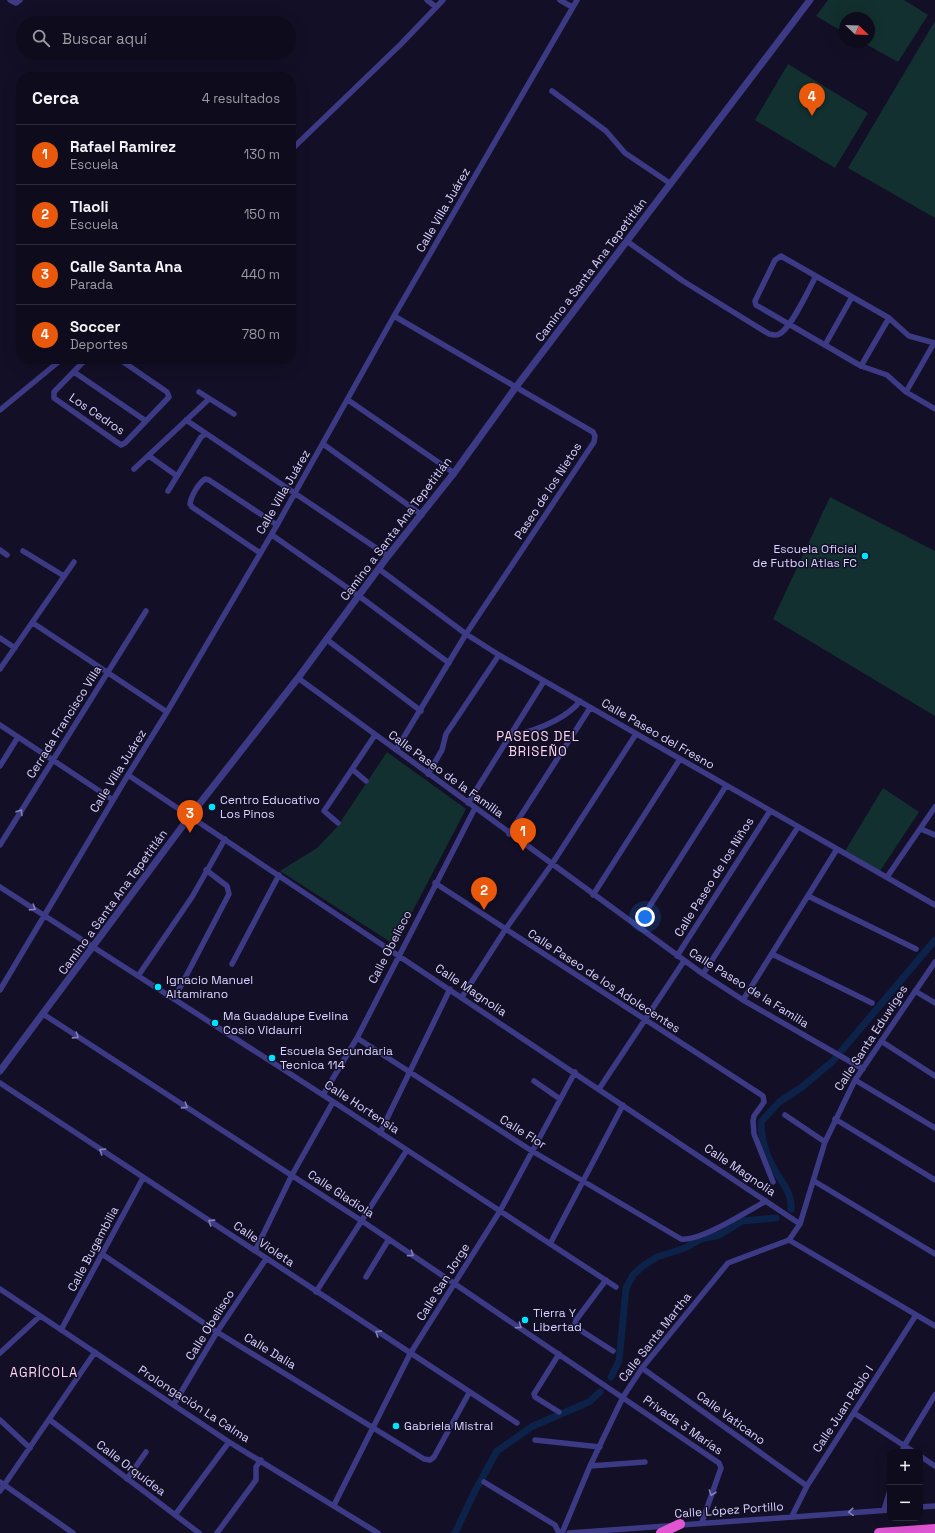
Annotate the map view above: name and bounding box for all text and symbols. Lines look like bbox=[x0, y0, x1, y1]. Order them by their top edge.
north arrow bbox=[839, 12, 875, 48]
search box bbox=[16, 16, 296, 60]
icon: search bbox=[30, 27, 52, 49]
text: Buscar aquí bbox=[62, 29, 147, 48]
pin: 4 bbox=[799, 83, 825, 116]
text: Cerca bbox=[32, 87, 79, 109]
text: 4 resultados bbox=[202, 90, 280, 107]
text: Rafael Ramirez bbox=[70, 137, 176, 156]
text: 1 bbox=[42, 146, 48, 163]
text: 130 m bbox=[244, 146, 280, 163]
text: Escuela bbox=[70, 156, 118, 173]
street label: Calle Villa Juárez bbox=[412, 165, 474, 255]
street label: Camino a Santa Ana Tepetitlán bbox=[532, 195, 650, 345]
text: Tlaoli bbox=[70, 197, 109, 216]
text: 2 bbox=[41, 206, 49, 223]
text: 150 m bbox=[244, 206, 280, 223]
text: Escuela bbox=[70, 216, 118, 233]
text: Calle Santa Ana bbox=[70, 257, 182, 276]
text: 3 bbox=[41, 266, 49, 283]
text: 440 m bbox=[241, 266, 280, 283]
text: Parada bbox=[70, 276, 113, 293]
text: Soccer bbox=[70, 317, 120, 336]
text: 4 bbox=[41, 326, 49, 343]
text: 780 m bbox=[242, 326, 280, 343]
text: Deportes bbox=[70, 336, 128, 353]
street label: Los Cedros bbox=[66, 389, 128, 439]
street label: Paseo de los Nietos bbox=[511, 440, 585, 542]
street label: Calle Villa Juárez bbox=[252, 447, 314, 537]
street label: Camino a Santa Ana Tepetitlán bbox=[337, 454, 455, 604]
place label: Escuela Oficial de Futbol Atlas FC bbox=[753, 541, 857, 571]
marker: Escuela Oficial de Futbol Atlas FC bbox=[860, 551, 870, 561]
street label: Cerrada Francisco Villa bbox=[23, 662, 105, 781]
street label: Calle Paseo del Fresno bbox=[598, 695, 718, 773]
street label: Calle Villa Juárez bbox=[86, 726, 150, 816]
street label: Calle Paseo de la Familia bbox=[385, 727, 507, 821]
district label: PASEOS DEL BRISEÑO bbox=[496, 728, 580, 760]
place label: Centro Educativo Los Pinos bbox=[220, 792, 320, 822]
pin: 3 bbox=[177, 800, 203, 833]
marker: Centro Educativo Los Pinos bbox=[207, 802, 217, 812]
one-way arrow bbox=[16, 809, 23, 816]
street label: Calle Paseo de los Niños bbox=[671, 814, 757, 940]
pin: 1 bbox=[510, 818, 536, 851]
street label: Camino a Santa Ana Tepetitlán bbox=[55, 826, 171, 978]
pin: 2 bbox=[471, 877, 497, 910]
one-way arrow bbox=[29, 903, 36, 910]
your location bbox=[635, 907, 655, 927]
street label: Calle Obelisco bbox=[365, 908, 415, 986]
street label: Calle Paseo de los Adolecentes bbox=[525, 926, 683, 1036]
street label: Calle Paseo de la Familia bbox=[686, 944, 812, 1032]
street label: Calle Magnolia bbox=[432, 960, 510, 1020]
place label: Ignacio Manuel Altamirano bbox=[166, 972, 253, 1002]
marker: Ignacio Manuel Altamirano bbox=[153, 982, 163, 992]
street label: Calle Santa Eduwiges bbox=[831, 982, 911, 1094]
place label: Ma Guadalupe Evelina Cosio Vidaurri bbox=[223, 1008, 349, 1038]
marker: Ma Guadalupe Evelina Cosio Vidaurri bbox=[210, 1018, 220, 1028]
one-way arrow bbox=[71, 1031, 78, 1038]
place label: Escuela Secundaria Tecnica 114 bbox=[280, 1043, 393, 1073]
marker: Escuela Secundaria Tecnica 114 bbox=[267, 1053, 277, 1063]
street label: Calle Hortensia bbox=[321, 1077, 403, 1137]
one-way arrow bbox=[181, 1101, 188, 1109]
street label: Calle Flor bbox=[497, 1111, 550, 1153]
street label: Calle Magnolia bbox=[701, 1140, 779, 1200]
one-way arrow bbox=[100, 1149, 107, 1156]
street label: Calle Gladiola bbox=[305, 1167, 377, 1222]
street label: Calle Bugambilia bbox=[64, 1204, 122, 1294]
street label: Calle Violeta bbox=[230, 1218, 298, 1270]
one-way arrow bbox=[208, 1220, 215, 1227]
street label: Calle San Jorge bbox=[413, 1240, 473, 1324]
one-way arrow bbox=[407, 1249, 414, 1256]
street label: Calle Obelisco bbox=[182, 1287, 238, 1363]
street label: Calle Santa Martha bbox=[615, 1289, 695, 1385]
place label: Tierra Y Libertad bbox=[533, 1305, 582, 1335]
marker: Tierra Y Libertad bbox=[520, 1315, 530, 1325]
one-way arrow bbox=[514, 1321, 521, 1328]
street label: Calle Dalia bbox=[241, 1329, 299, 1373]
one-way arrow bbox=[375, 1330, 382, 1338]
street label: Prolongación La Calma bbox=[135, 1362, 253, 1446]
street label: Calle Juan Pablo I bbox=[809, 1363, 877, 1455]
district label: AGRÍCOLA bbox=[10, 1364, 78, 1381]
street label: Calle Vaticano bbox=[693, 1388, 769, 1448]
street label: Privada 3 Marías bbox=[640, 1392, 726, 1458]
place label: Gabriela Mistral bbox=[404, 1418, 493, 1434]
marker: Gabriela Mistral bbox=[391, 1421, 401, 1431]
street label: Calle Orquídea bbox=[93, 1437, 169, 1499]
map controls bbox=[887, 1449, 923, 1521]
button: + bbox=[887, 1449, 923, 1485]
button: − bbox=[887, 1485, 923, 1521]
one-way arrow bbox=[708, 1490, 716, 1497]
street label: Calle López Portillo bbox=[674, 1498, 784, 1522]
one-way arrow bbox=[848, 1508, 854, 1517]

